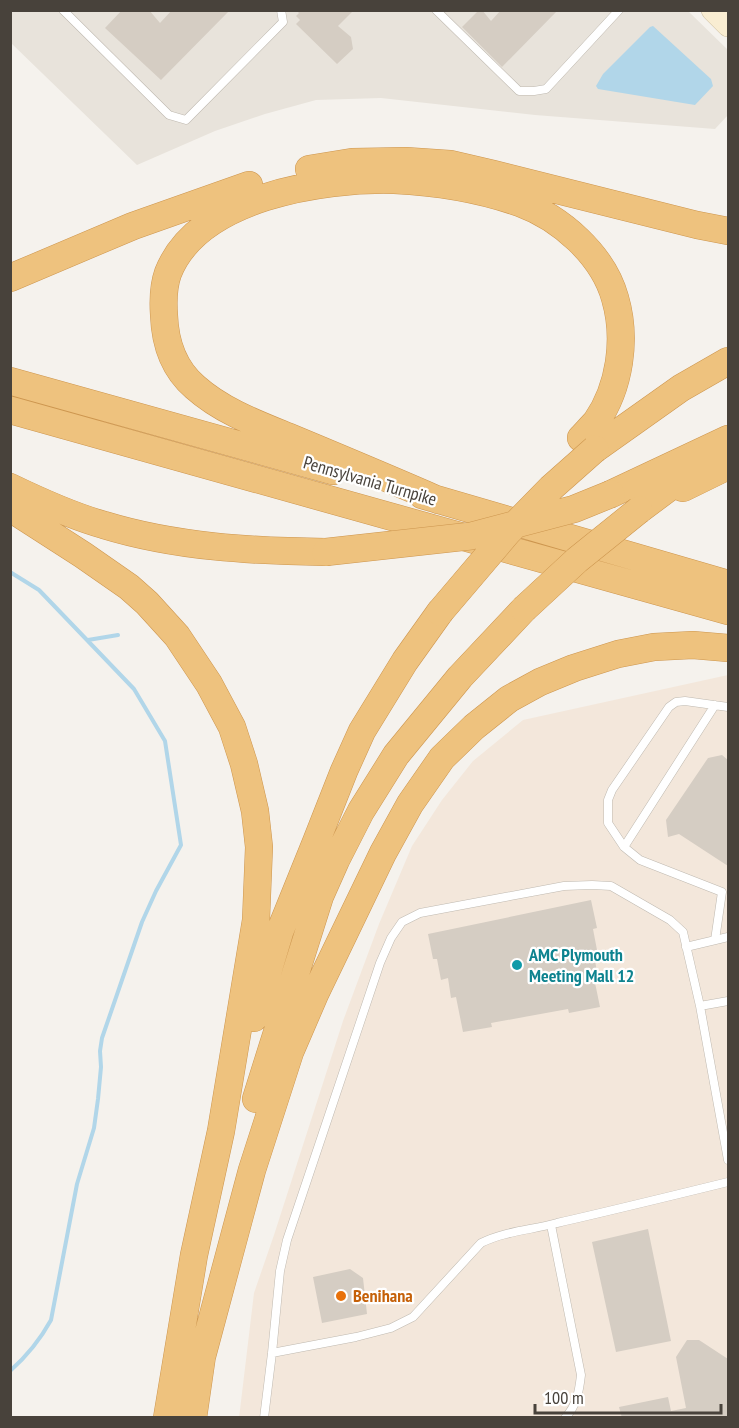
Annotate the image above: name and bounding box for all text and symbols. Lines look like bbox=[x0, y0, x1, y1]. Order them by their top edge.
street label: Pennsylvania Turnpike bbox=[301, 451, 439, 511]
place label: AMC Plymouth Meeting Mall 12 bbox=[528, 943, 634, 987]
marker: AMC Plymouth Meeting Mall 12 bbox=[510, 958, 524, 972]
place label: Benihana bbox=[353, 1284, 413, 1307]
marker: Benihana bbox=[334, 1289, 348, 1303]
scale bar bbox=[535, 1377, 721, 1415]
text: 100 m bbox=[544, 1386, 584, 1409]

